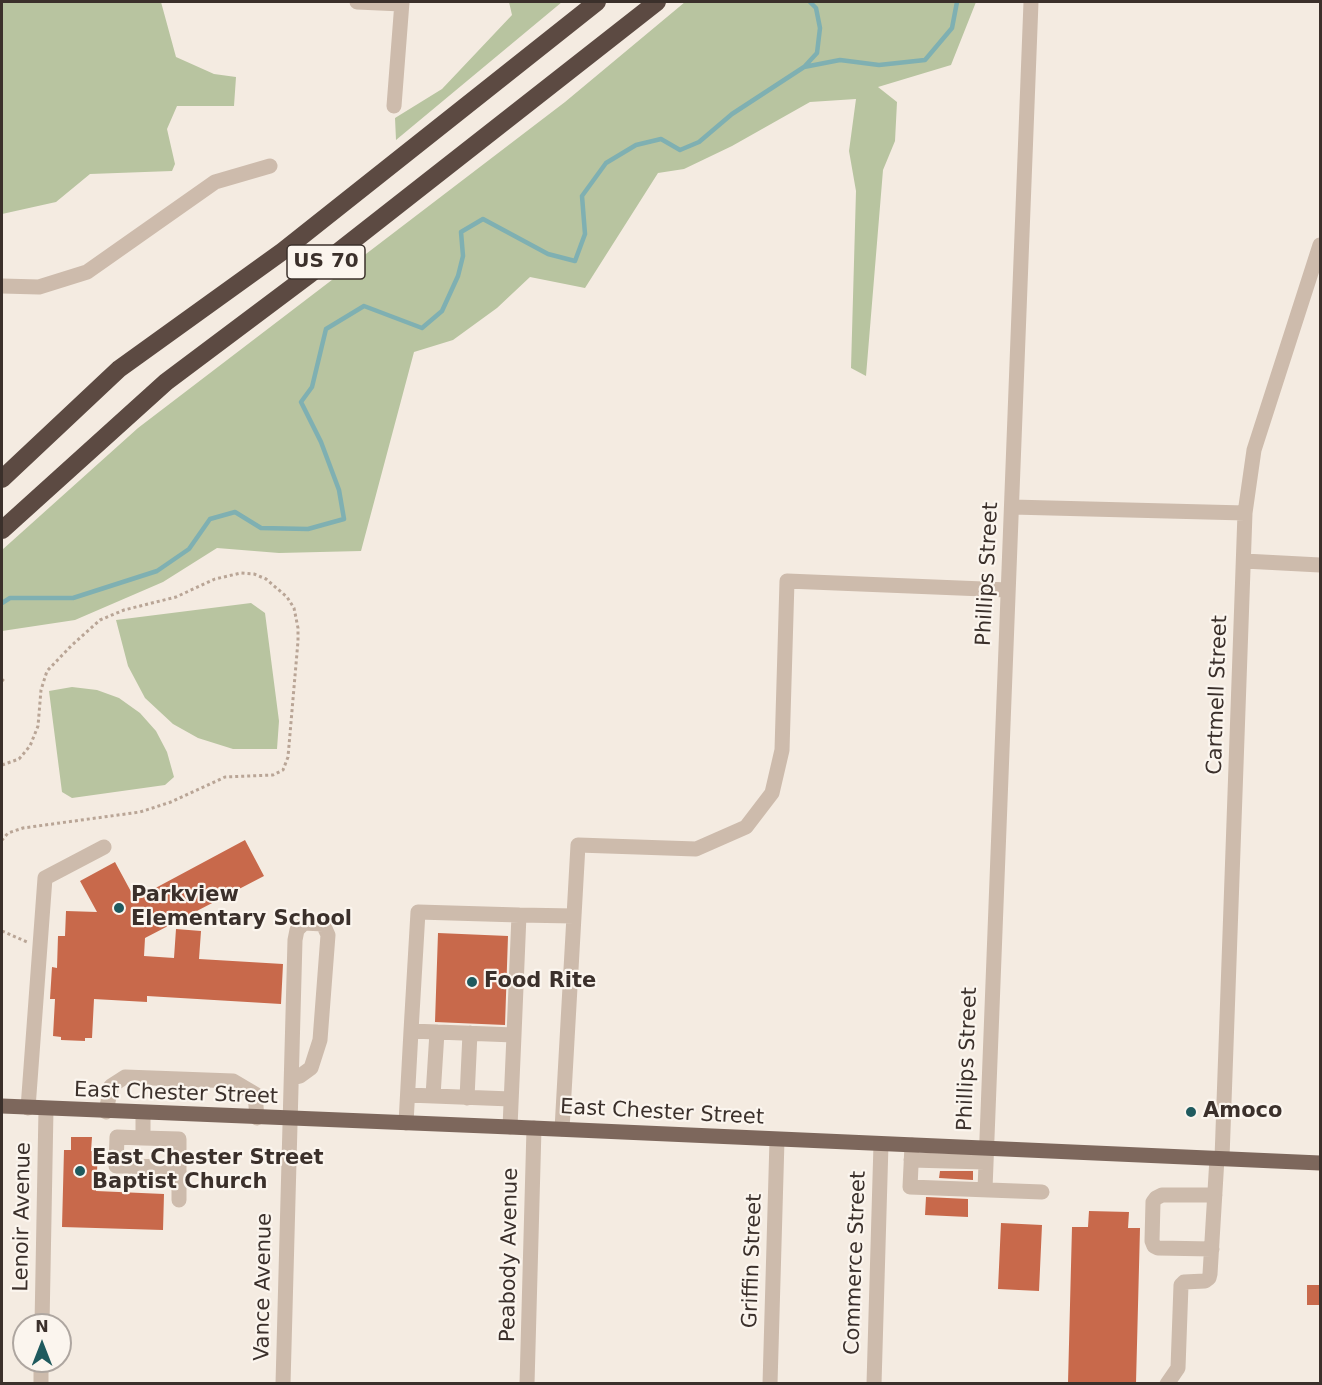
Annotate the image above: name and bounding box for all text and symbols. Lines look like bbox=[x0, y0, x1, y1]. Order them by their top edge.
road number: US 70 bbox=[287, 245, 365, 279]
street label: Phillips Street bbox=[972, 501, 1004, 647]
street label: Cartmell Street bbox=[1203, 615, 1233, 775]
place label: Parkview Elementary School bbox=[131, 883, 352, 933]
marker: Parkview Elementary School bbox=[112, 901, 126, 915]
place label: Food Rite bbox=[484, 969, 596, 995]
marker: Food Rite bbox=[465, 975, 479, 989]
street label: Phillips Street bbox=[953, 987, 983, 1131]
street label: East Chester Street bbox=[74, 1078, 278, 1110]
street label: East Chester Street bbox=[559, 1095, 765, 1131]
place label: Amoco bbox=[1203, 1099, 1282, 1125]
marker: Amoco bbox=[1184, 1105, 1198, 1119]
street label: Lenoir Avenue bbox=[9, 1142, 37, 1292]
place label: East Chester Street Baptist Church bbox=[92, 1146, 323, 1196]
marker: East Chester Street Baptist Church bbox=[73, 1164, 87, 1178]
street label: Peabody Avenue bbox=[496, 1168, 524, 1342]
street label: Commerce Street bbox=[840, 1170, 872, 1356]
street label: Griffin Street bbox=[738, 1193, 768, 1329]
street label: Vance Avenue bbox=[250, 1213, 278, 1361]
north arrow bbox=[12, 1313, 72, 1373]
text: N bbox=[35, 1317, 49, 1336]

